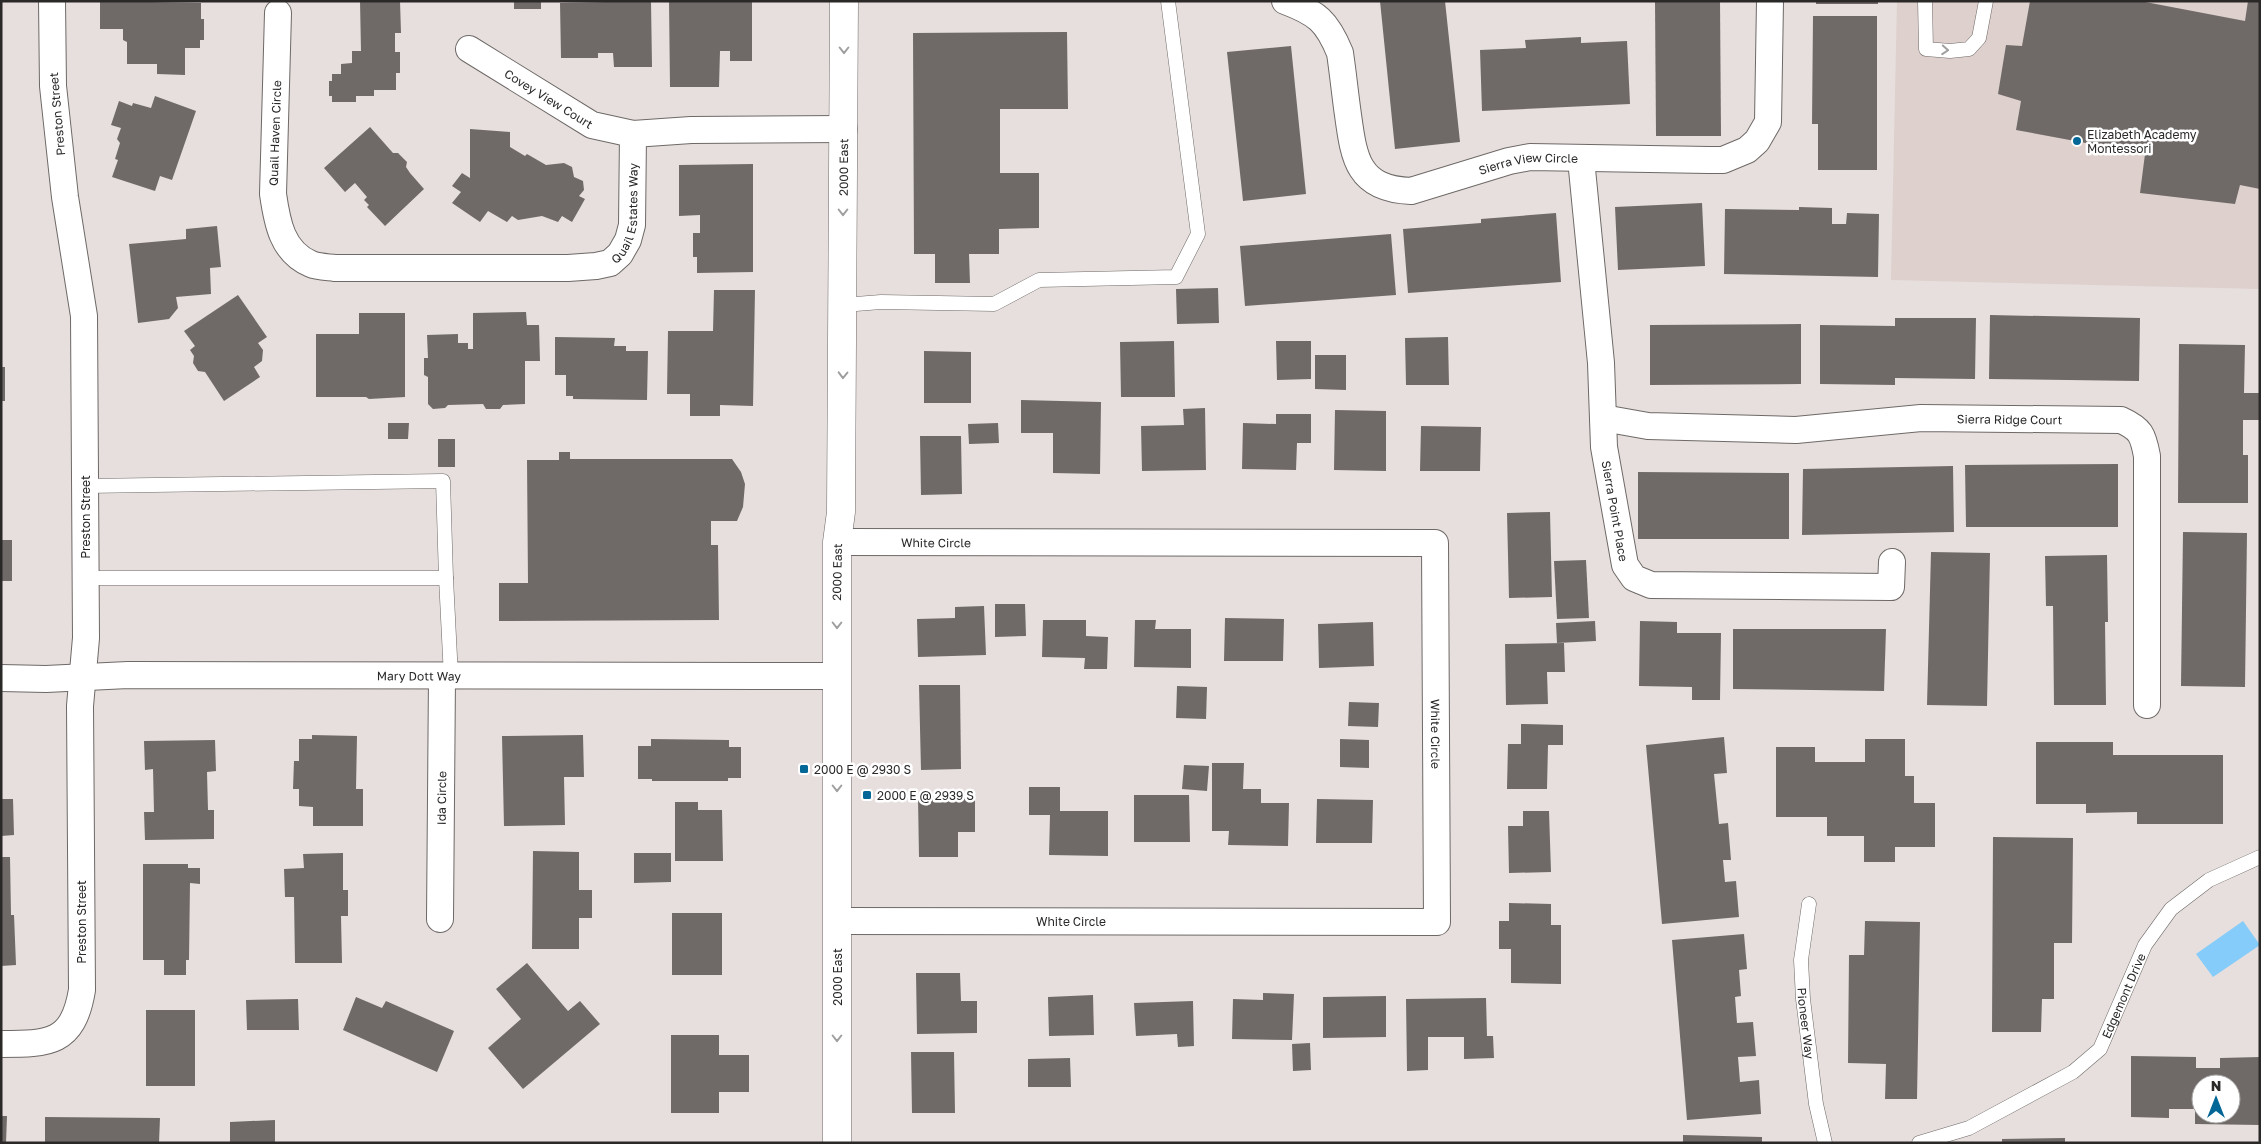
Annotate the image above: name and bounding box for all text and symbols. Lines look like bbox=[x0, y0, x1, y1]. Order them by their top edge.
one-way arrow bbox=[1941, 45, 1949, 56]
one-way arrow bbox=[839, 46, 849, 54]
street label: Covey View Court bbox=[502, 65, 596, 132]
street label: Preston Street bbox=[46, 71, 68, 156]
street label: Quail Haven Circle bbox=[266, 80, 284, 186]
place label: Elizabeth Academy Montessori bbox=[2087, 127, 2197, 156]
marker: Elizabeth Academy Montessori bbox=[2071, 135, 2083, 147]
street label: 2000 East bbox=[835, 138, 851, 196]
street label: Sierra View Circle bbox=[1477, 149, 1578, 177]
street label: Quail Estates Way bbox=[608, 163, 640, 266]
one-way arrow bbox=[838, 209, 848, 217]
one-way arrow bbox=[838, 372, 848, 379]
street label: Sierra Ridge Court bbox=[1957, 411, 2063, 427]
street label: Sierra Point Place bbox=[1599, 459, 1632, 563]
street label: Preston Street bbox=[78, 475, 93, 559]
street label: White Circle bbox=[901, 535, 971, 550]
street label: 2000 East bbox=[829, 543, 845, 601]
one-way arrow bbox=[832, 622, 842, 630]
street label: Mary Dott Way bbox=[377, 668, 461, 683]
street label: White Circle bbox=[1428, 699, 1444, 769]
place label: 2000 E @ 2930 S bbox=[814, 762, 912, 777]
marker: 2000 E @ 2930 S bbox=[798, 763, 810, 775]
street label: Ida Circle bbox=[433, 771, 449, 825]
one-way arrow bbox=[832, 784, 842, 792]
place label: 2000 E @ 2939 S bbox=[877, 788, 974, 803]
marker: 2000 E @ 2939 S bbox=[861, 789, 873, 801]
street label: Preston Street bbox=[74, 880, 89, 964]
street label: White Circle bbox=[1036, 914, 1106, 929]
street label: 2000 East bbox=[830, 948, 845, 1006]
street label: Edgemont Drive bbox=[2098, 951, 2148, 1041]
street label: Pioneer Way bbox=[1795, 987, 1818, 1060]
one-way arrow bbox=[832, 1034, 842, 1042]
north arrow bbox=[2191, 1074, 2241, 1124]
text: N bbox=[2211, 1077, 2221, 1094]

